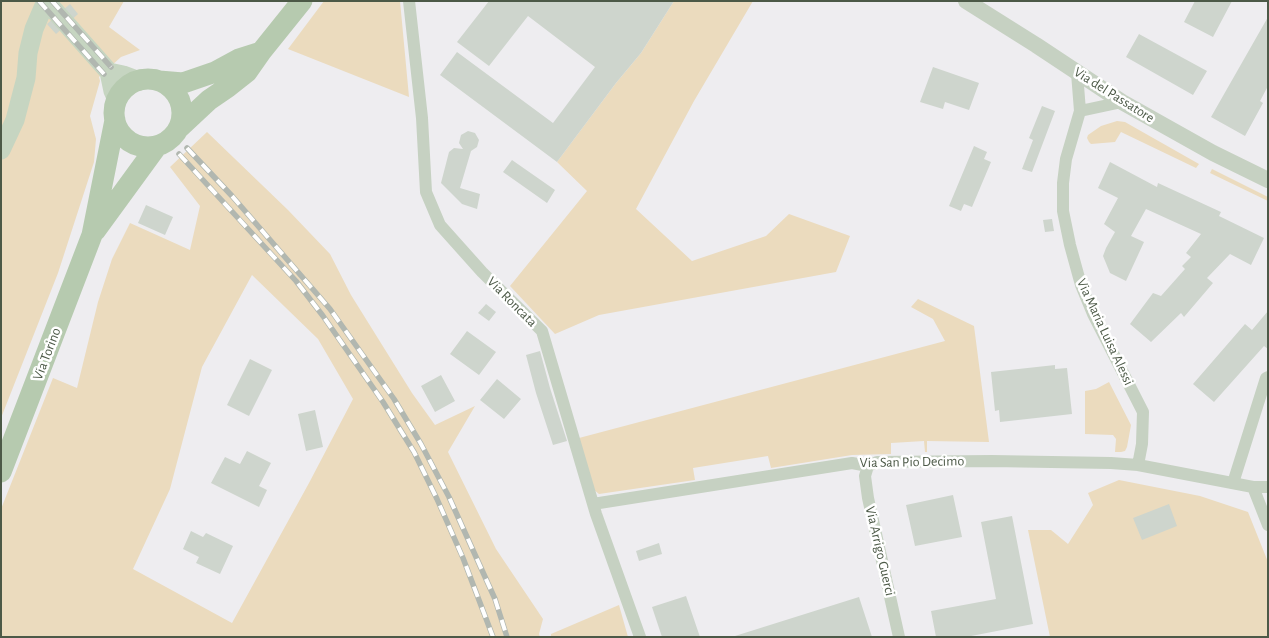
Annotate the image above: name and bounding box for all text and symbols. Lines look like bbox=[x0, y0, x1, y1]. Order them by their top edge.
street label: Via del Passatore bbox=[1071, 64, 1157, 126]
street label: Via Roncata bbox=[483, 273, 541, 331]
street label: Via Maria Luisa Alessi bbox=[1073, 276, 1137, 388]
street label: Via Torino bbox=[29, 325, 65, 383]
street label: Via San Pio Decimo bbox=[860, 453, 964, 471]
street label: Via Arrigo Guerci bbox=[862, 505, 898, 597]

